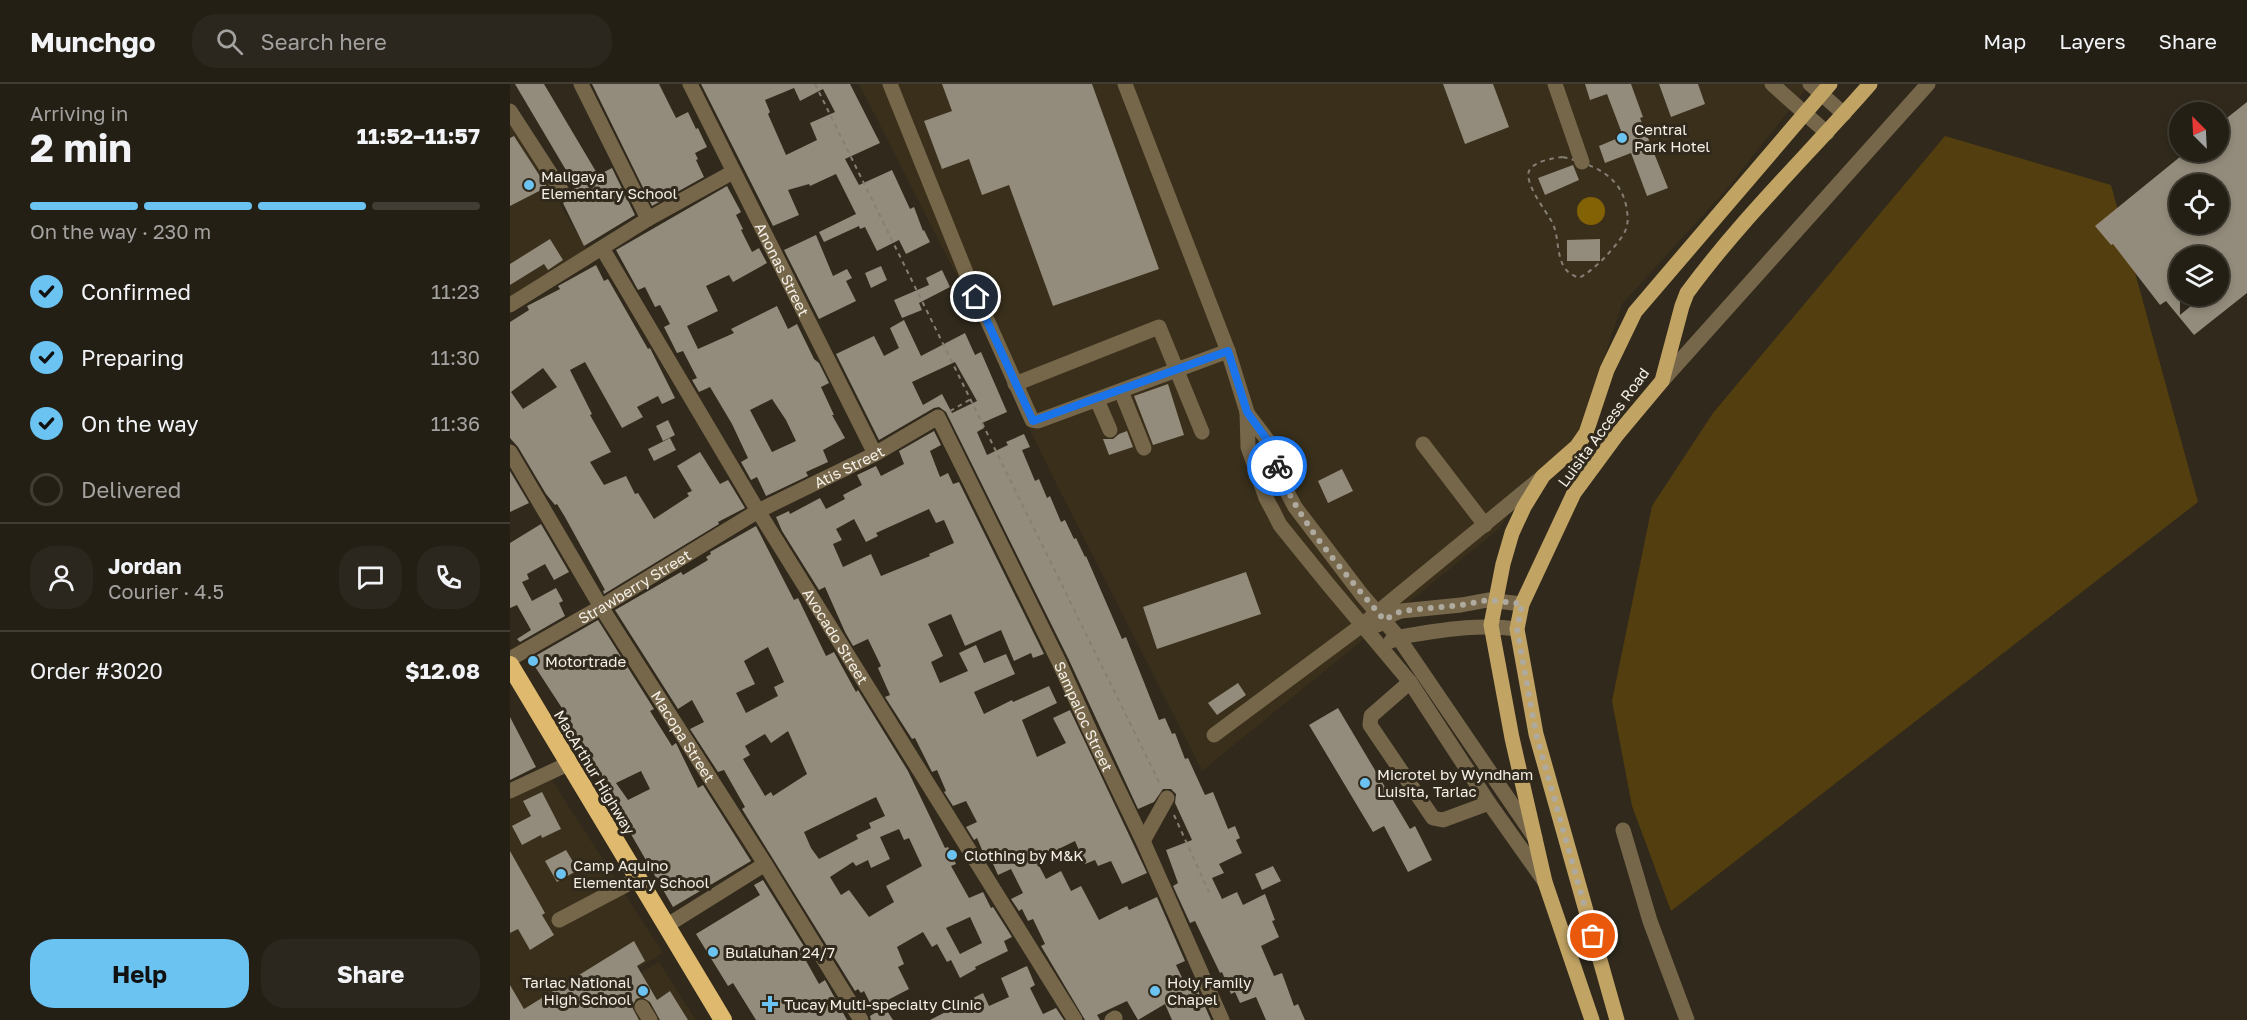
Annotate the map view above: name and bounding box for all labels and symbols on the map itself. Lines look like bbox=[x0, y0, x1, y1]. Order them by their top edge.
north arrow bbox=[2169, 102, 2229, 162]
place label: Central Park Hotel bbox=[1634, 120, 1710, 155]
marker: Central Park Hotel bbox=[1615, 131, 1629, 145]
place label: Maligaya Elementary School bbox=[541, 167, 677, 202]
marker: Maligaya Elementary School bbox=[522, 178, 536, 192]
street label: Anonas Street bbox=[752, 219, 813, 319]
pin bbox=[950, 271, 1001, 322]
street label: Luisita Access Road bbox=[1554, 364, 1652, 490]
courier bbox=[1247, 436, 1307, 496]
street label: Atis Street bbox=[811, 442, 887, 491]
street label: Strawberry Street bbox=[575, 545, 694, 627]
street label: Avocado Street bbox=[799, 585, 872, 687]
place label: Motortrade bbox=[545, 652, 626, 670]
marker: Motortrade bbox=[526, 654, 540, 668]
street label: Sampaloc Street bbox=[1051, 658, 1117, 774]
street label: Macopa Street bbox=[648, 687, 719, 785]
street label: MacArthur Highway bbox=[551, 707, 640, 838]
place label: Microtel by Wyndham Luisita, Tarlac bbox=[1377, 765, 1533, 800]
marker: Microtel by Wyndham Luisita, Tarlac bbox=[1358, 776, 1372, 790]
place label: Clothing by M&K bbox=[964, 846, 1084, 864]
marker: Clothing by M&K bbox=[945, 848, 959, 862]
place label: Camp Aquino Elementary School bbox=[573, 856, 709, 891]
marker: Camp Aquino Elementary School bbox=[554, 867, 568, 881]
pin bbox=[1567, 910, 1618, 961]
place label: Bulaluhan 24/7 bbox=[725, 943, 835, 961]
marker: Bulaluhan 24/7 bbox=[706, 945, 720, 959]
place label: Tarlac National High School bbox=[522, 973, 631, 1008]
place label: Holy Family Chapel bbox=[1167, 973, 1252, 1008]
marker: Tarlac National High School bbox=[636, 984, 650, 998]
marker: Holy Family Chapel bbox=[1148, 984, 1162, 998]
marker: Tucay Multi-specialty Clinic bbox=[761, 995, 779, 1013]
place label: Tucay Multi-specialty Clinic bbox=[784, 995, 982, 1013]

